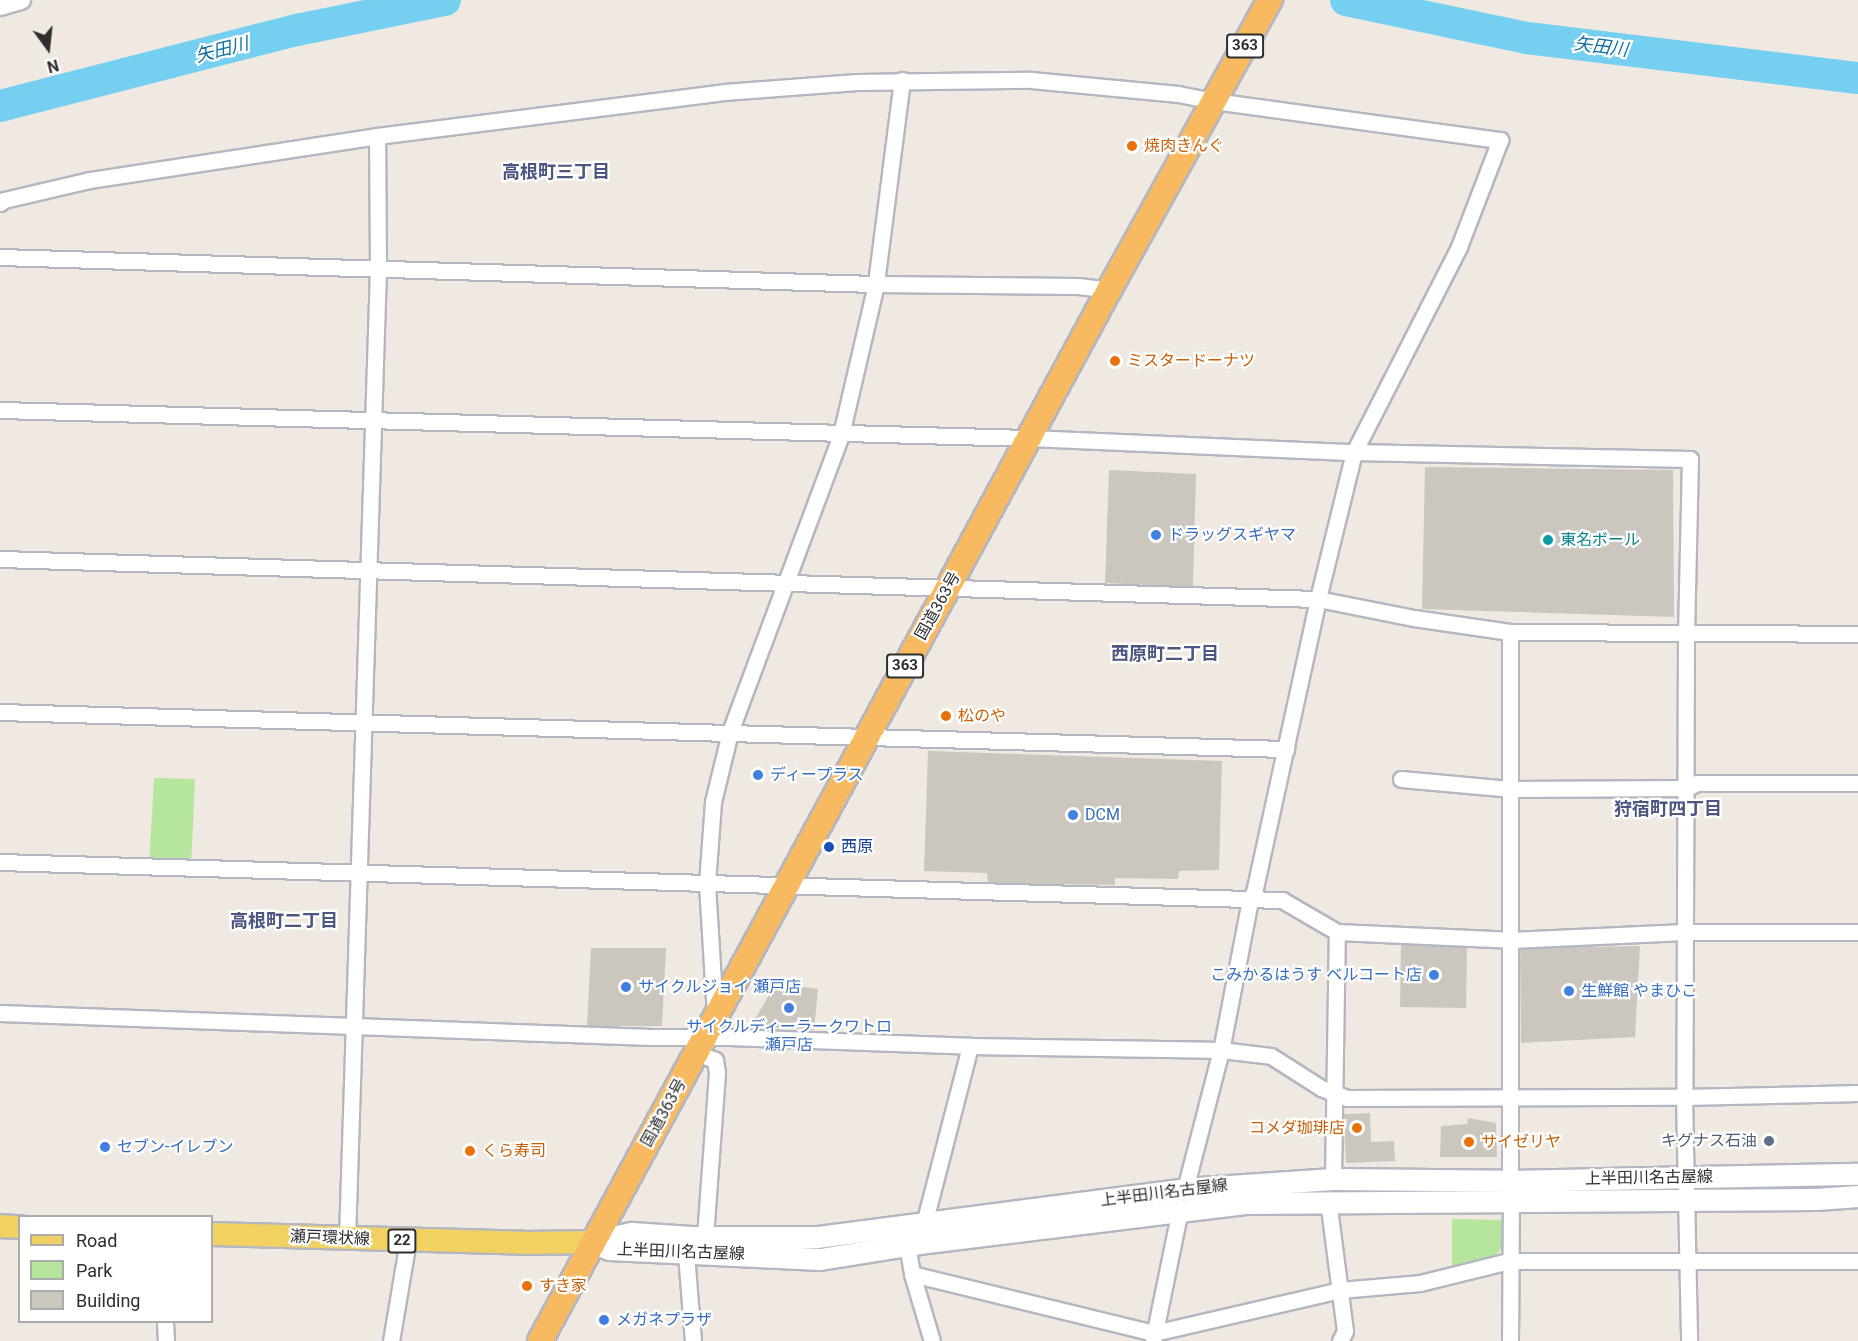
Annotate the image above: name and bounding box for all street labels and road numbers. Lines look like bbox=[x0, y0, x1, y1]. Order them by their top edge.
road number: 363 bbox=[1226, 34, 1264, 58]
street label: 国道363号 bbox=[911, 569, 965, 643]
road number: 363 bbox=[886, 654, 924, 678]
street label: 国道363号 bbox=[637, 1076, 691, 1150]
street label: 上半田川名古屋線 bbox=[1585, 1167, 1713, 1189]
street label: 上半田川名古屋線 bbox=[1099, 1176, 1229, 1210]
street label: 瀬戸環状線 bbox=[290, 1227, 370, 1249]
road number: 22 bbox=[387, 1229, 417, 1253]
street label: 上半田川名古屋線 bbox=[617, 1240, 745, 1264]

